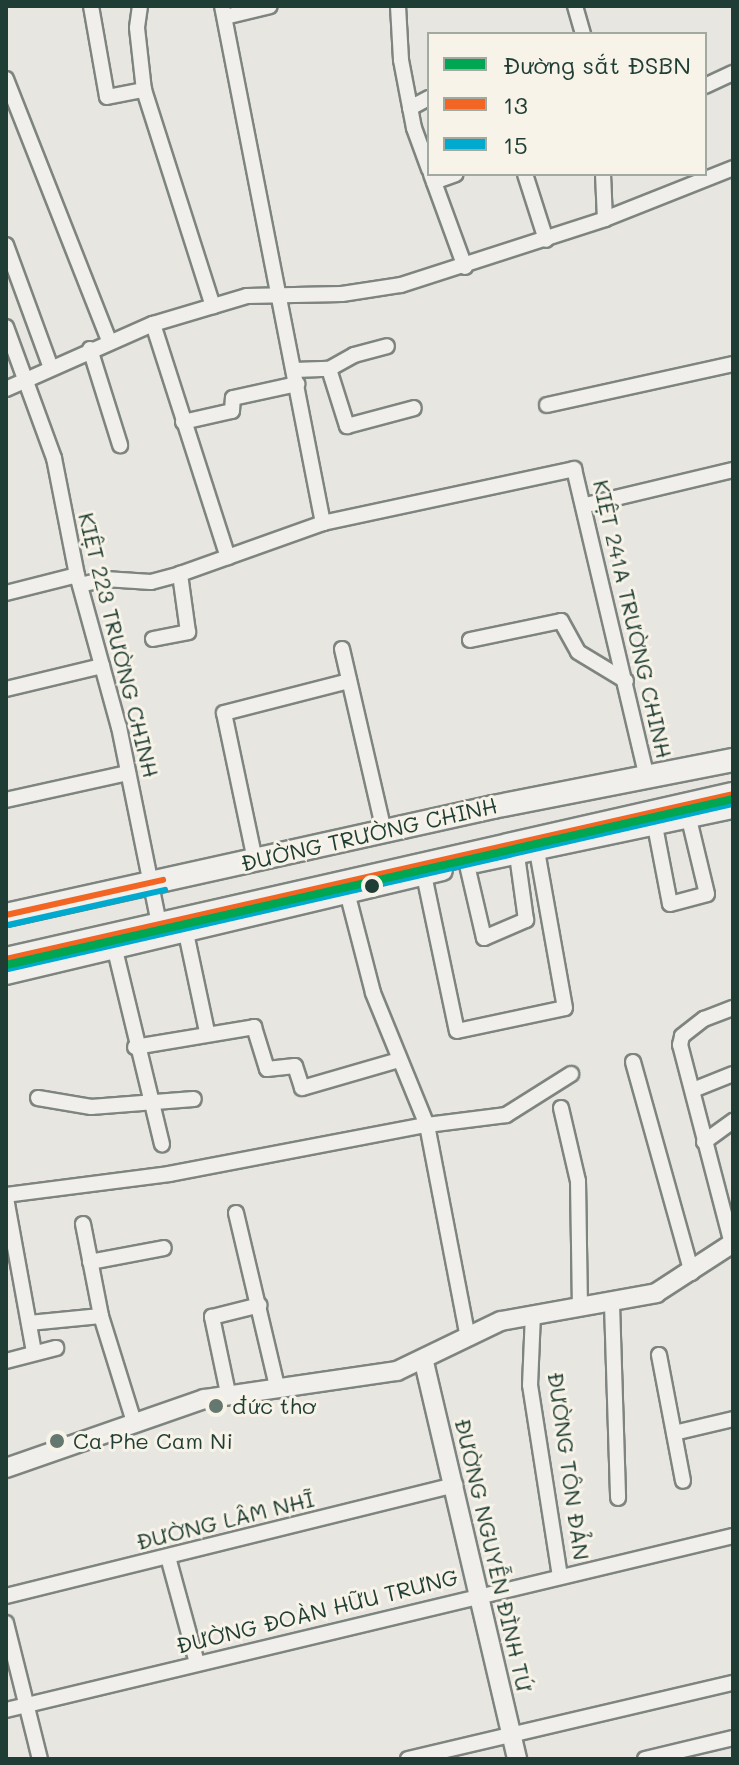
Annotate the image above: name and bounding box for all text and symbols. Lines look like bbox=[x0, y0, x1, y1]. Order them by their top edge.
legend bbox=[427, 32, 707, 176]
text: Đường sắt ĐSBN bbox=[503, 49, 691, 80]
text: 13 bbox=[503, 89, 528, 120]
text: 15 bbox=[503, 129, 528, 160]
street label: KIỆT 241A TRƯỜNG CHINH bbox=[588, 477, 678, 761]
street label: KIỆT 223 TRƯỜNG CHINH bbox=[73, 510, 165, 780]
street label: ĐƯỜNG TRƯỜNG CHINH bbox=[238, 792, 500, 876]
unlabelled marker bbox=[364, 878, 380, 894]
street label: ĐƯỜNG TÔN ĐẢN bbox=[543, 1370, 595, 1562]
place label: đức thơ bbox=[232, 1393, 315, 1419]
marker: đức thơ bbox=[207, 1397, 225, 1415]
street label: ĐƯỜNG NGUYỄN ĐÌNH TỨ bbox=[450, 1416, 538, 1694]
place label: Ca Phe Cam Ni bbox=[73, 1428, 233, 1454]
marker: Ca Phe Cam Ni bbox=[48, 1432, 66, 1450]
street label: ĐƯỜNG LÂM NHĨ bbox=[133, 1485, 317, 1555]
street label: ĐƯỜNG ĐOÀN HỮU TRƯNG bbox=[173, 1563, 461, 1659]

